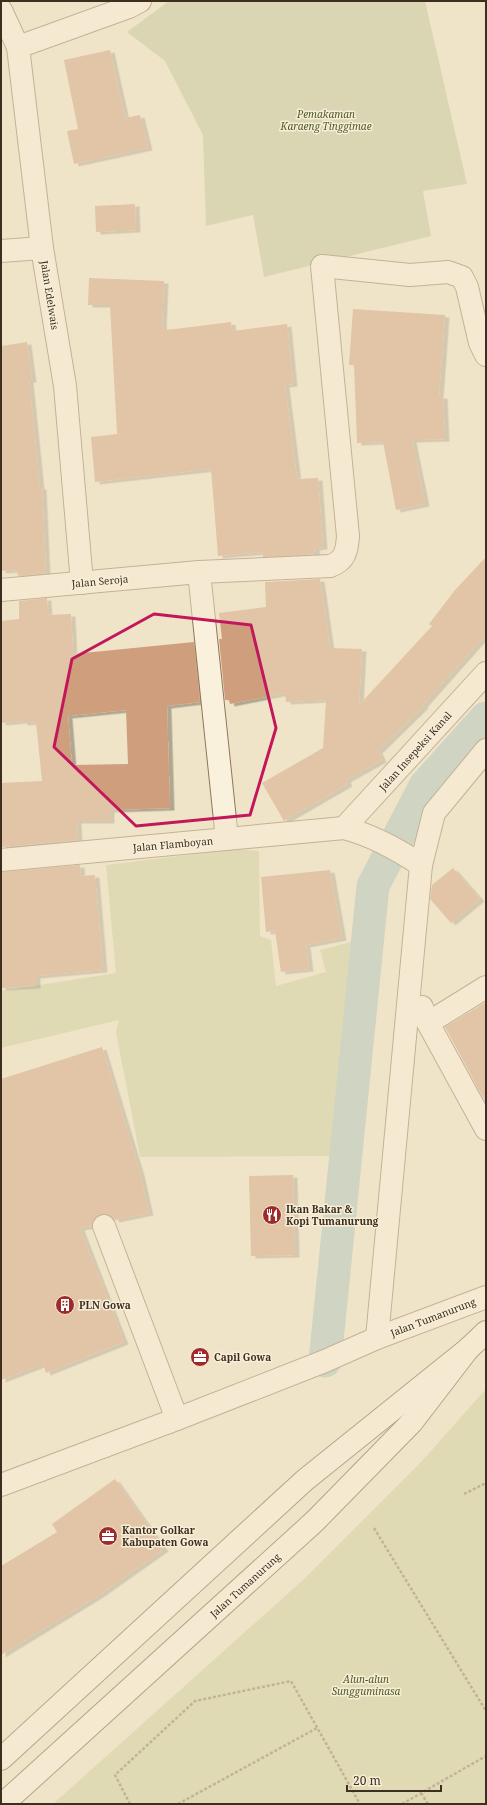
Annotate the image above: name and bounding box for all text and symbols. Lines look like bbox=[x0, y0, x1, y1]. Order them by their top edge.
park label: Pemakaman Karaeng Tinggimae bbox=[279, 107, 372, 133]
street label: Jalan Edelwais bbox=[37, 258, 62, 331]
street label: Jalan Seroja bbox=[70, 572, 129, 591]
street label: Jalan Insepeksi Kanal bbox=[375, 708, 454, 794]
street label: Jalan Flamboyan bbox=[131, 833, 214, 855]
place label: Ikan Bakar & Kopi Tumanurung bbox=[286, 1202, 379, 1228]
restaurant icon: Ikan Bakar & Kopi Tumanurung bbox=[261, 1204, 283, 1226]
building icon: PLN Gowa bbox=[54, 1294, 76, 1316]
street label: Jalan Tumanurung bbox=[387, 1294, 478, 1340]
place label: PLN Gowa bbox=[79, 1298, 131, 1312]
office icon: Capil Gowa bbox=[189, 1346, 211, 1368]
place label: Capil Gowa bbox=[214, 1350, 271, 1364]
place label: Kantor Golkar Kabupaten Gowa bbox=[122, 1523, 208, 1549]
office icon: Kantor Golkar Kabupaten Gowa bbox=[97, 1525, 119, 1547]
street label: Jalan Tumanurung bbox=[206, 1549, 284, 1621]
park label: Alun-alun Sungguminasa bbox=[332, 1672, 401, 1698]
scale bar bbox=[347, 1767, 441, 1793]
text: 20 m bbox=[353, 1772, 381, 1789]

